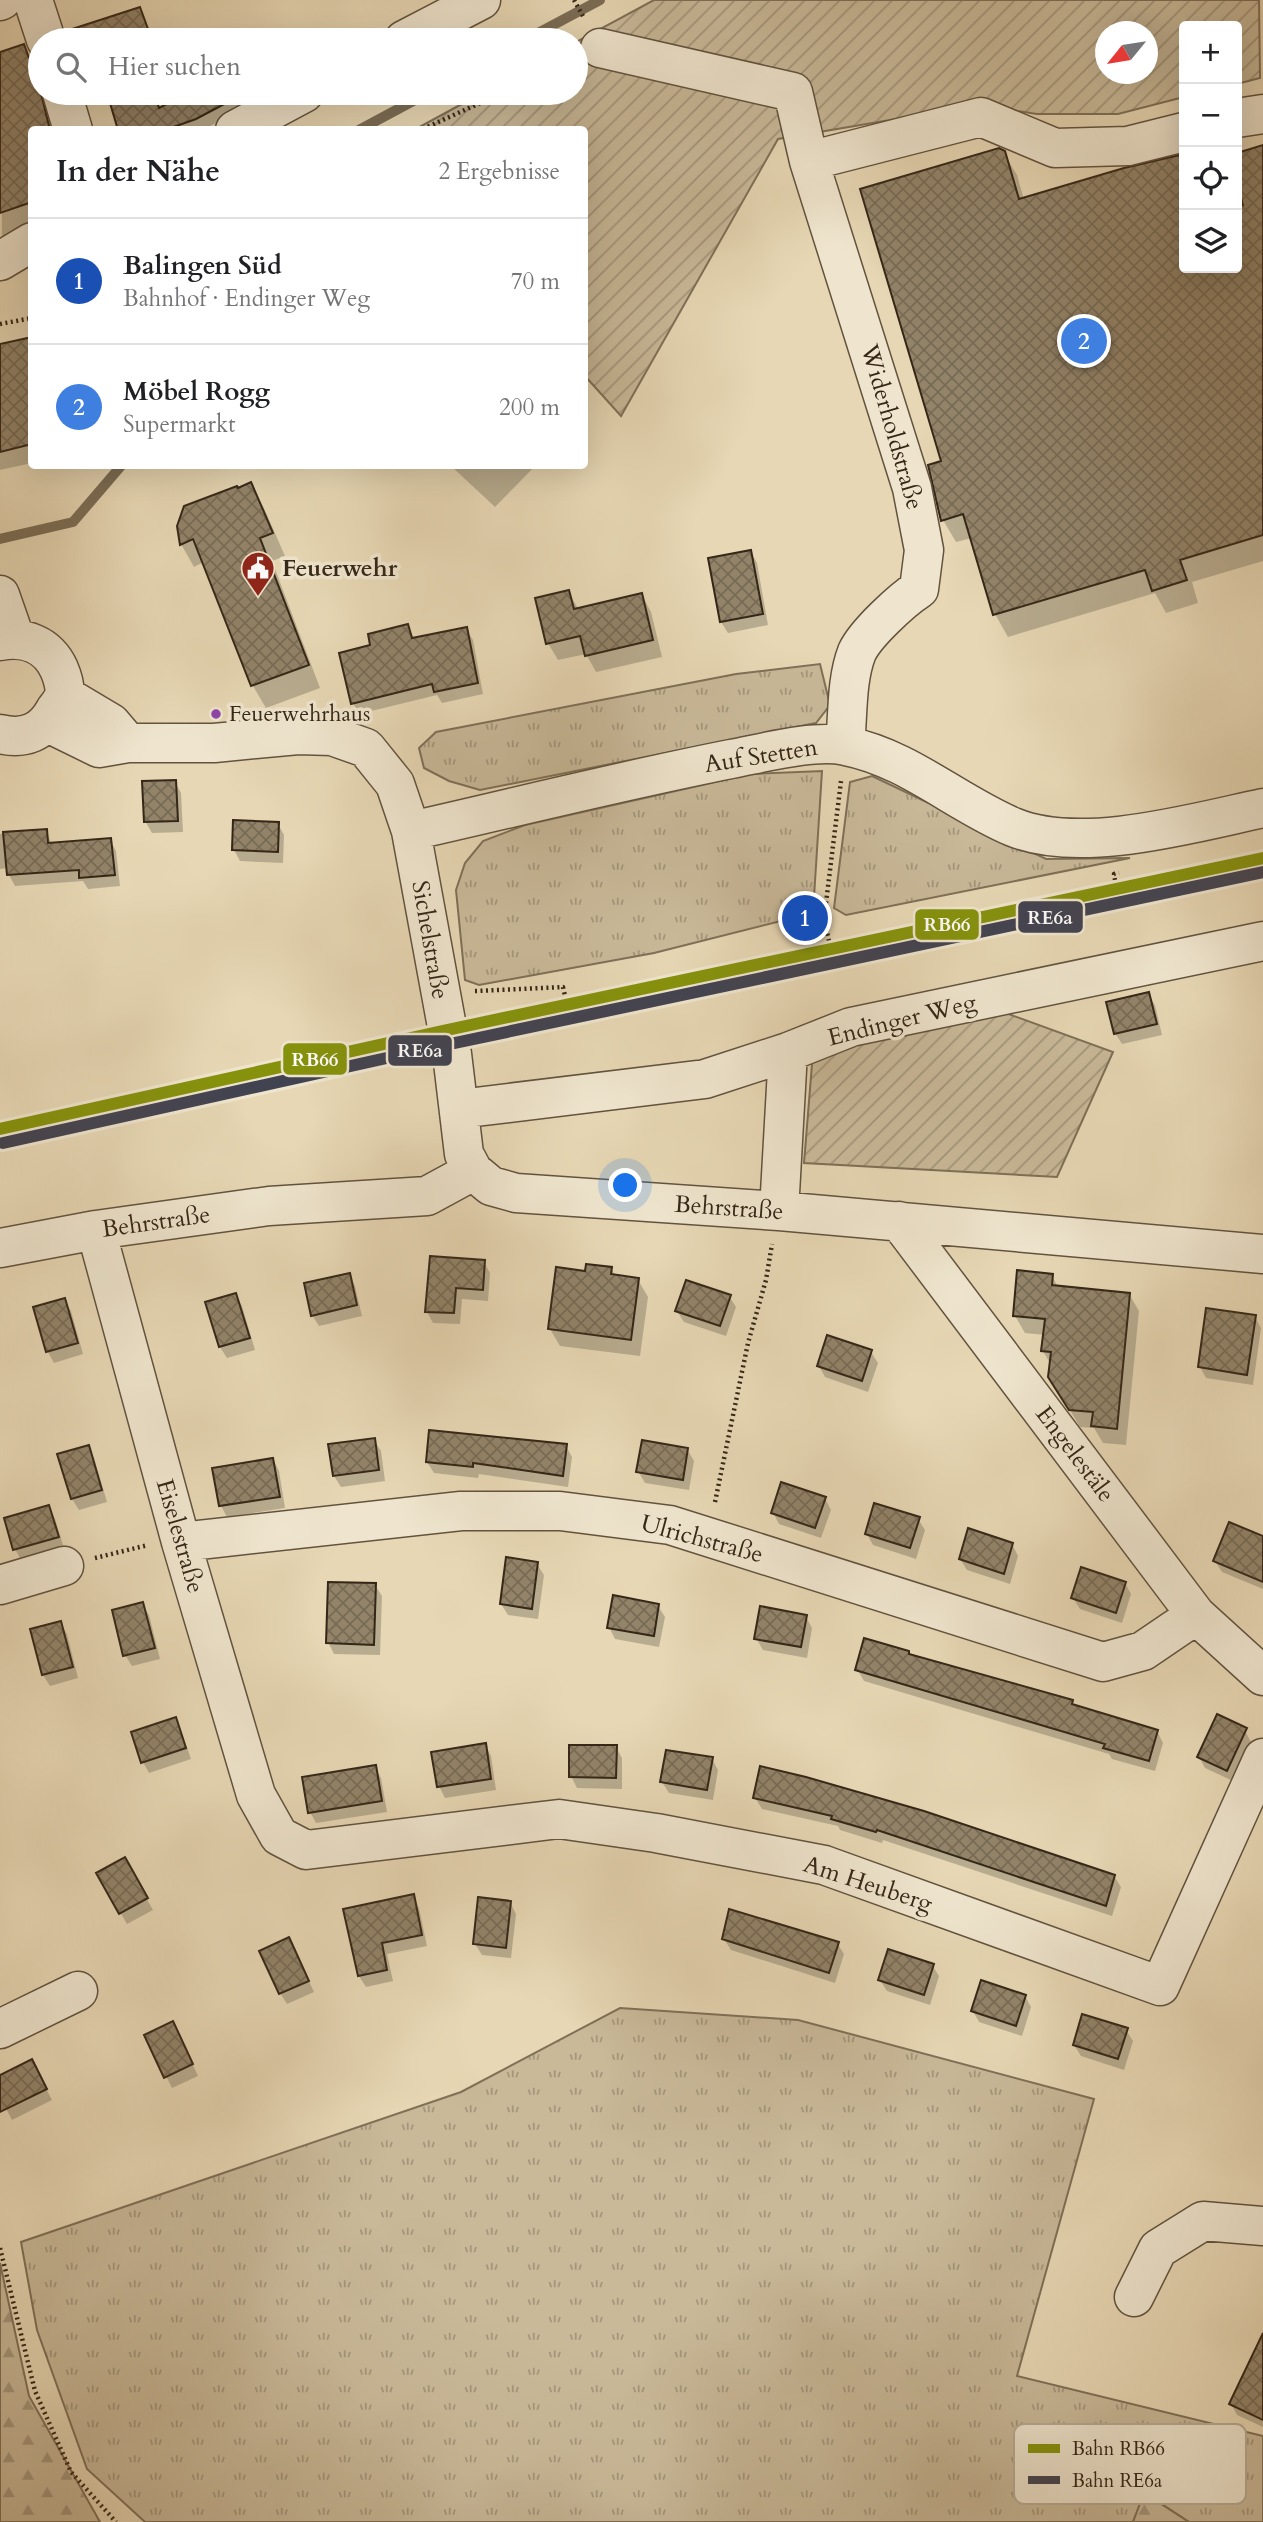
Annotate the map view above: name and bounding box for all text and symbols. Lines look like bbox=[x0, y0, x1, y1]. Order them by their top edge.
north arrow bbox=[1095, 21, 1158, 84]
map controls bbox=[1179, 21, 1242, 273]
button: + bbox=[1179, 21, 1242, 84]
search box bbox=[28, 28, 588, 105]
icon: search bbox=[52, 48, 90, 86]
text: Hier suchen bbox=[108, 49, 241, 84]
button: − bbox=[1179, 84, 1242, 147]
button: locate bbox=[1179, 147, 1242, 210]
text: In der Nähe bbox=[56, 151, 220, 192]
text: 2 Ergebnisse bbox=[438, 156, 560, 187]
button: layers bbox=[1179, 210, 1242, 273]
text: Balingen Süd bbox=[123, 248, 282, 283]
text: 1 bbox=[73, 266, 85, 297]
text: 70 m bbox=[511, 266, 560, 297]
text: Bahnhof · Endinger Weg bbox=[123, 283, 370, 314]
pin: 2 bbox=[1061, 315, 1107, 367]
street label: Widerholdstraße bbox=[852, 339, 931, 514]
text: Möbel Rogg bbox=[123, 374, 270, 409]
text: 2 bbox=[73, 392, 85, 423]
text: 200 m bbox=[499, 392, 560, 423]
text: Supermarkt bbox=[123, 409, 236, 440]
public building icon: Feuerwehr bbox=[239, 549, 277, 598]
place label: Feuerwehr bbox=[282, 552, 398, 585]
place label: Feuerwehrhaus bbox=[229, 699, 370, 729]
marker: Feuerwehrhaus bbox=[209, 707, 223, 721]
street label: Auf Stetten bbox=[702, 731, 820, 781]
street label: Sichelstraße bbox=[403, 878, 457, 1002]
pin: 1 bbox=[782, 892, 828, 944]
line badge: RE6a bbox=[1017, 900, 1084, 934]
text: RE6a bbox=[1027, 905, 1073, 931]
line badge: RB66 bbox=[914, 908, 980, 941]
text: RB66 bbox=[923, 912, 971, 938]
street label: Endinger Weg bbox=[824, 985, 980, 1054]
line badge: RE6a bbox=[387, 1034, 453, 1067]
text: RE6a bbox=[397, 1038, 443, 1064]
line badge: RB66 bbox=[282, 1042, 348, 1076]
text: RB66 bbox=[291, 1047, 339, 1073]
your location bbox=[608, 1168, 642, 1202]
street label: Behrstraße bbox=[673, 1188, 785, 1228]
street label: Behrstraße bbox=[100, 1198, 212, 1246]
street label: Engelestäle bbox=[1028, 1399, 1122, 1509]
street label: Eiselestraße bbox=[148, 1475, 212, 1597]
street label: Ulrichstraße bbox=[637, 1507, 767, 1571]
street label: Am Heuberg bbox=[799, 1848, 937, 1921]
legend bbox=[1014, 2424, 1246, 2504]
text: Bahn RB66 bbox=[1072, 2436, 1165, 2462]
text: Bahn RE6a bbox=[1072, 2468, 1162, 2494]

